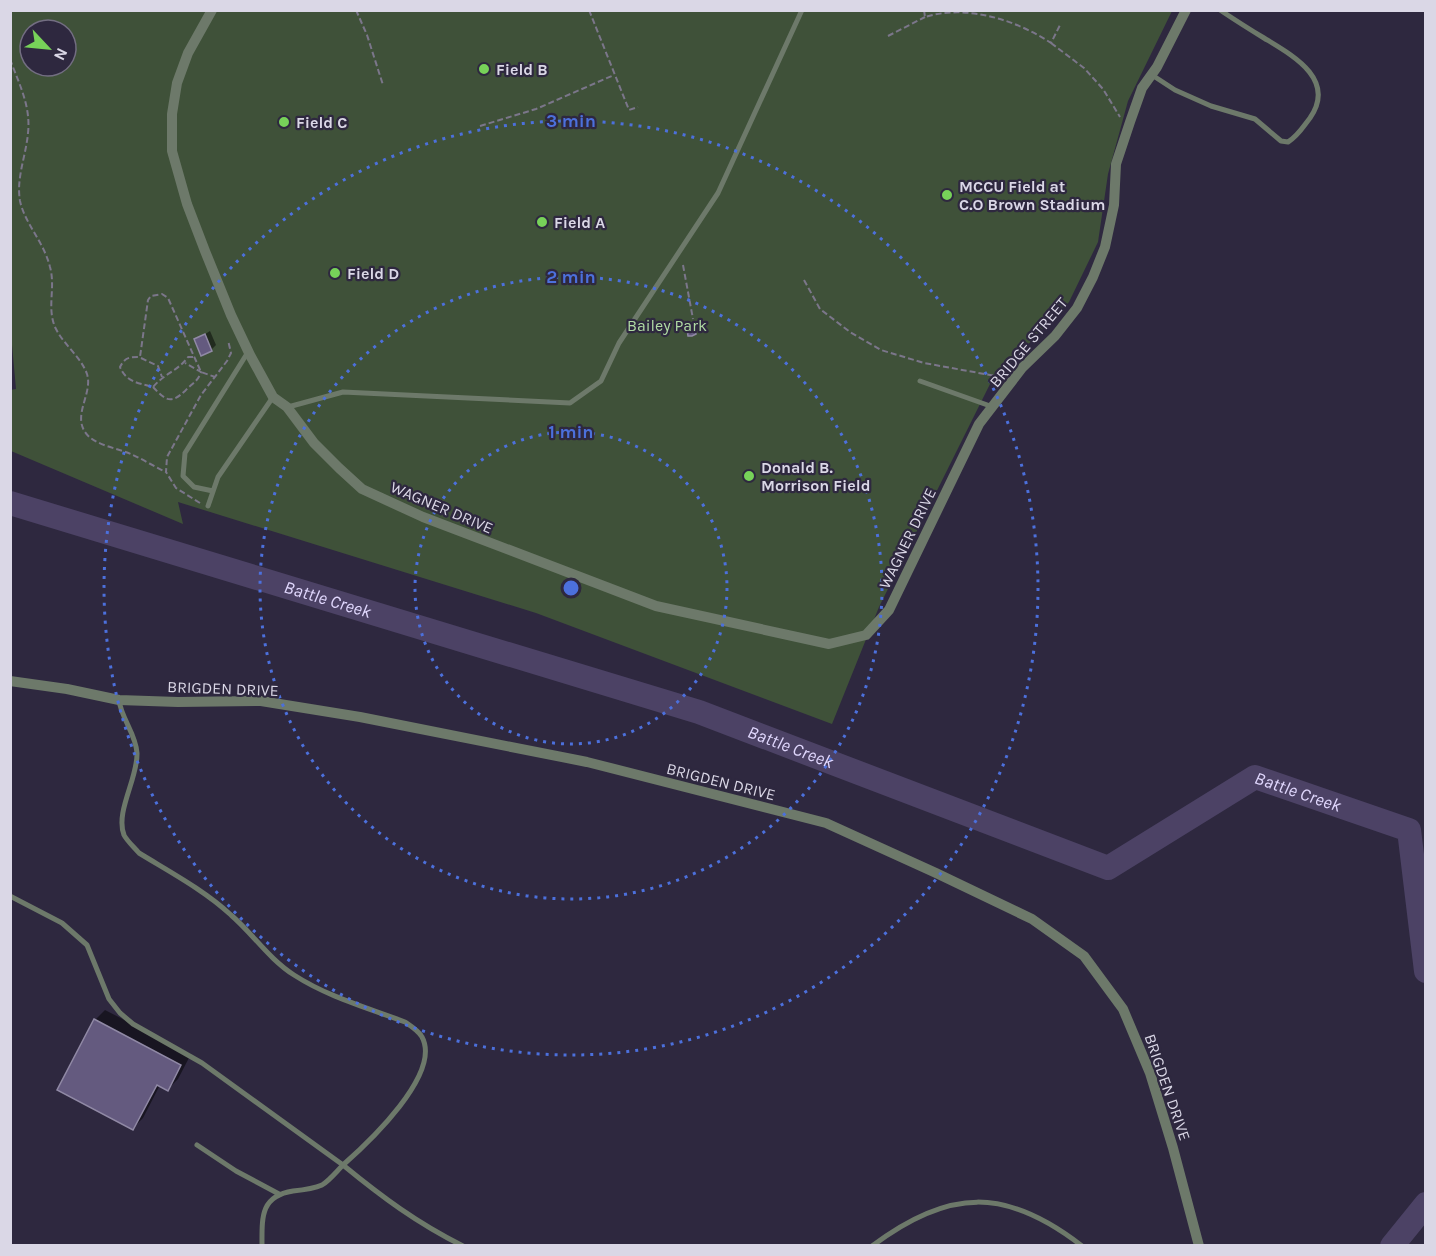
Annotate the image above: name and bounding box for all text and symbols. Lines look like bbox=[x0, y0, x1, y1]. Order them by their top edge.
north arrow bbox=[18, 18, 78, 78]
text: N bbox=[50, 45, 72, 64]
place label: Field B bbox=[496, 60, 548, 79]
marker: Field B bbox=[477, 62, 491, 76]
text: 3 min bbox=[546, 110, 596, 132]
place label: Field C bbox=[296, 113, 347, 132]
marker: Field C bbox=[277, 115, 291, 129]
place label: MCCU Field at C.O Brown Stadium bbox=[959, 177, 1106, 214]
marker: MCCU Field at C.O Brown Stadium bbox=[940, 188, 954, 202]
place label: Field A bbox=[554, 213, 605, 232]
marker: Field A bbox=[535, 215, 549, 229]
place label: Field D bbox=[347, 264, 399, 283]
marker: Field D bbox=[328, 266, 342, 280]
text: 2 min bbox=[546, 266, 596, 288]
street label: BRIDGE STREET bbox=[985, 294, 1071, 391]
park label: Bailey Park bbox=[627, 316, 707, 335]
text: 1 min bbox=[548, 421, 594, 443]
place label: Donald B. Morrison Field bbox=[761, 458, 871, 495]
marker: Donald B. Morrison Field bbox=[742, 469, 756, 483]
street label: WAGNER DRIVE bbox=[388, 477, 496, 538]
street label: WAGNER DRIVE bbox=[875, 485, 940, 592]
water label: Battle Creek bbox=[281, 576, 375, 623]
centre of rings bbox=[561, 578, 581, 598]
street label: BRIGDEN DRIVE bbox=[167, 677, 279, 700]
water label: Battle Creek bbox=[745, 721, 837, 774]
street label: BRIGDEN DRIVE bbox=[664, 759, 777, 804]
water label: Battle Creek bbox=[1252, 767, 1345, 817]
street label: BRIGDEN DRIVE bbox=[1140, 1031, 1195, 1143]

